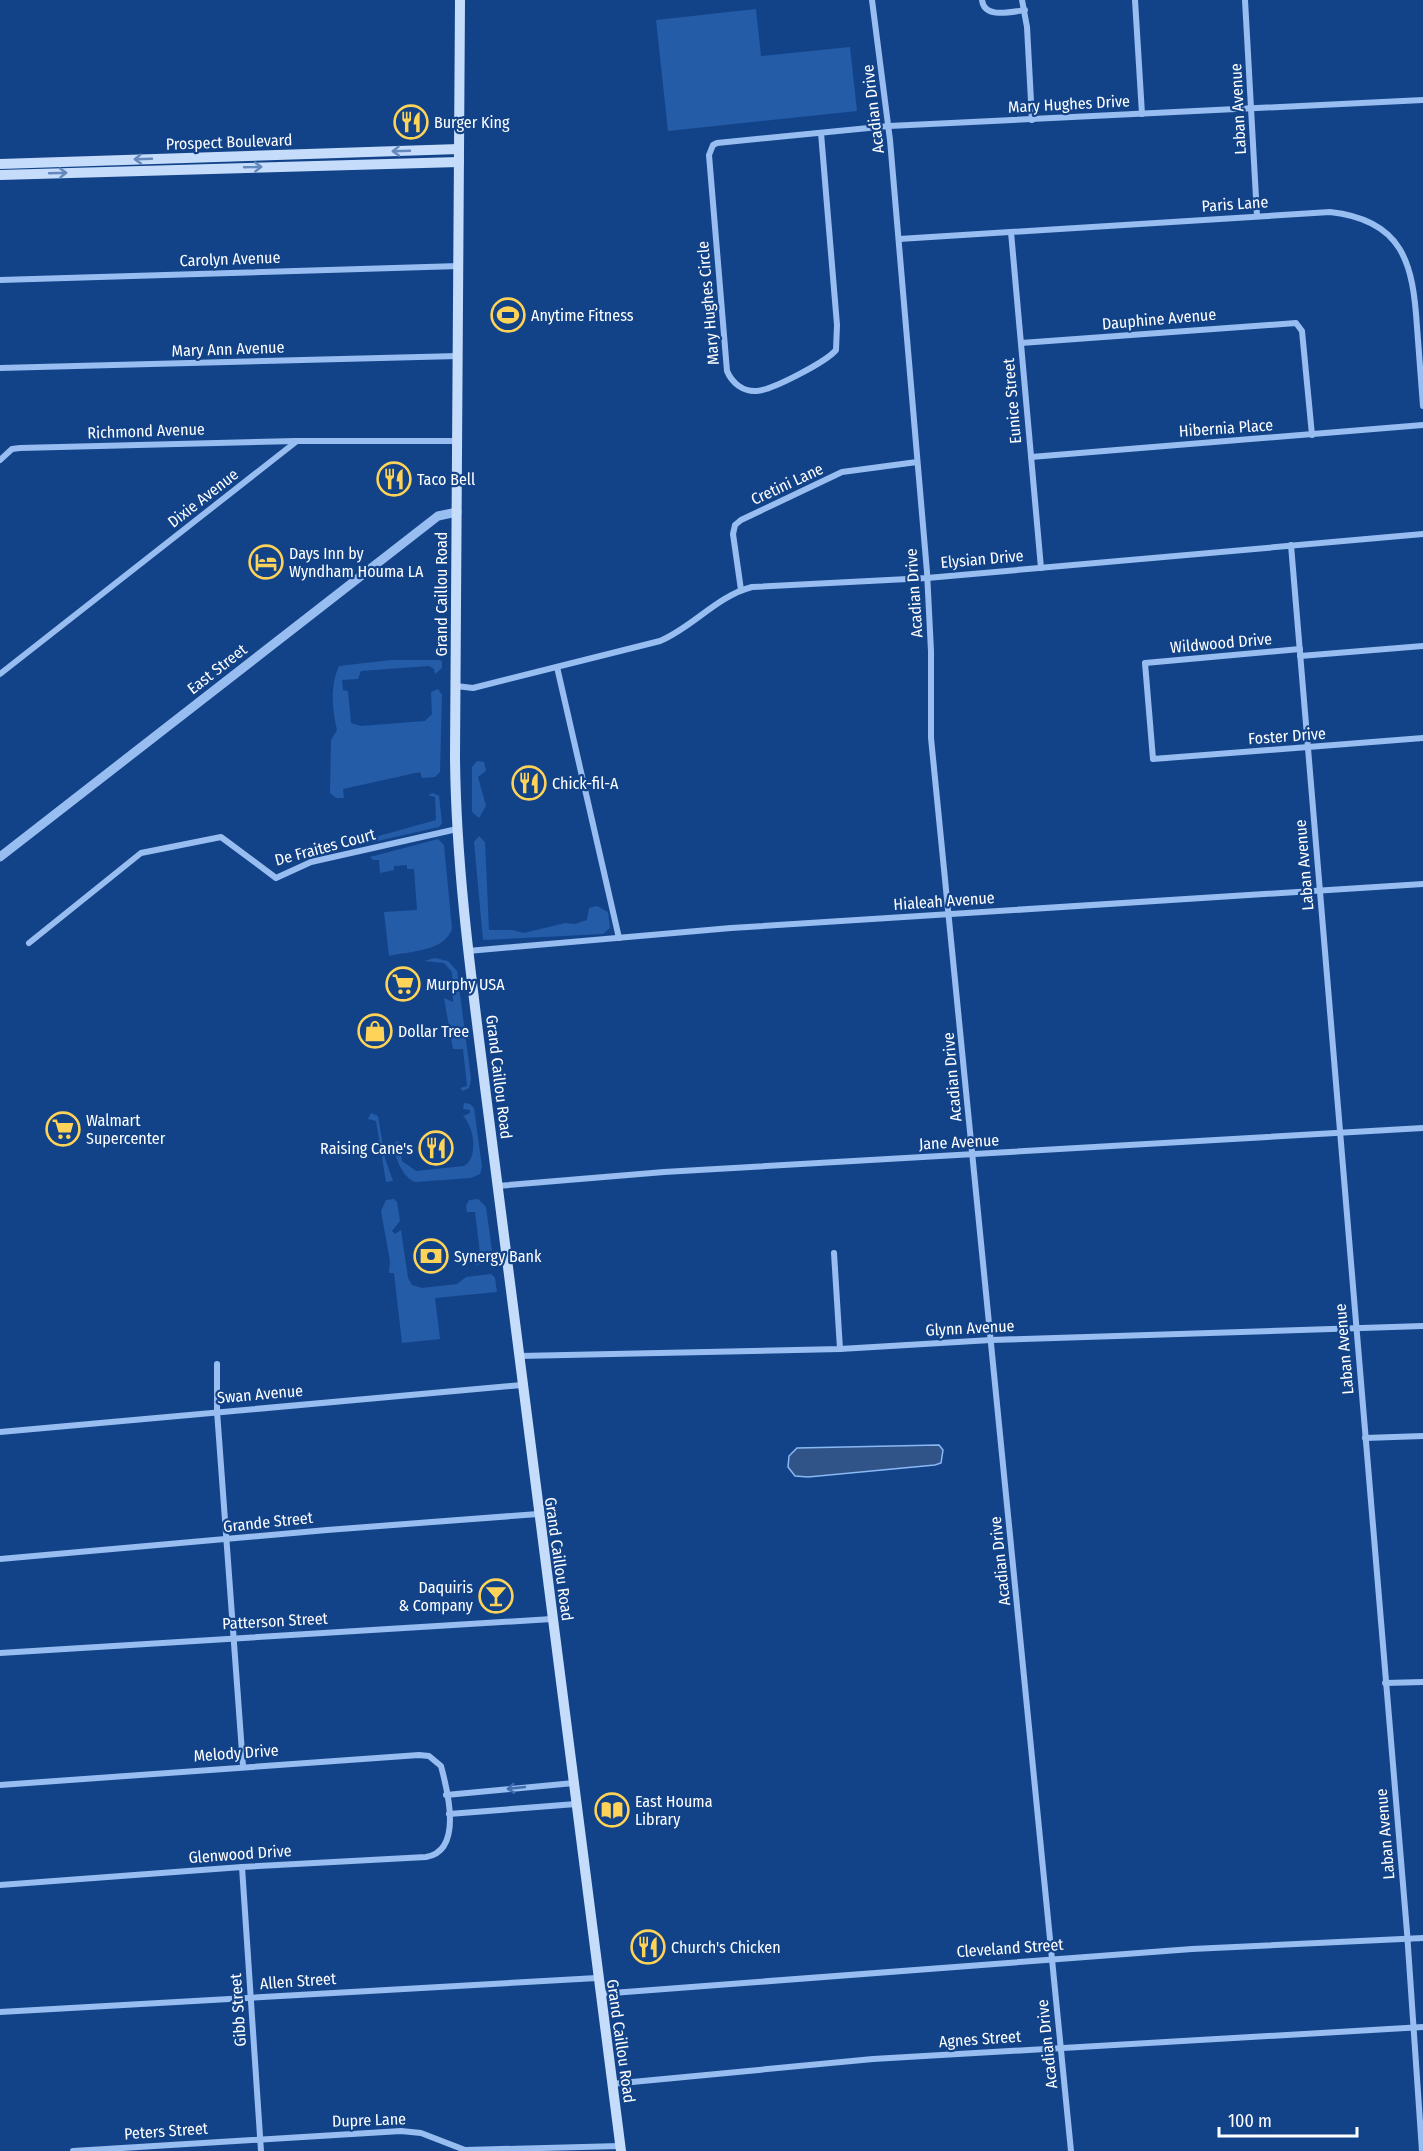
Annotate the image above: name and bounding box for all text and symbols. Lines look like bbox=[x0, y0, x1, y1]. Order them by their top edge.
street label: Acadian Drive bbox=[858, 63, 888, 155]
street label: Laban Avenue bbox=[1226, 63, 1250, 155]
street label: Mary Hughes Drive bbox=[1008, 91, 1131, 117]
restaurant icon: Burger King bbox=[393, 104, 429, 140]
place label: Burger King bbox=[434, 113, 510, 132]
street label: Prospect Boulevard bbox=[165, 130, 293, 154]
one-way arrow bbox=[391, 145, 411, 157]
one-way arrow bbox=[133, 154, 153, 165]
one-way arrow bbox=[243, 162, 263, 173]
one-way arrow bbox=[48, 167, 68, 179]
street label: Paris Lane bbox=[1201, 192, 1269, 216]
street label: Mary Hughes Circle bbox=[693, 240, 723, 366]
street label: Carolyn Avenue bbox=[179, 248, 281, 270]
sports icon: Anytime Fitness bbox=[490, 297, 526, 333]
street label: Dauphine Avenue bbox=[1101, 305, 1217, 333]
place label: Anytime Fitness bbox=[531, 306, 634, 325]
street label: Mary Ann Avenue bbox=[171, 338, 285, 360]
street label: Eunice Street bbox=[999, 357, 1025, 444]
street label: Hibernia Place bbox=[1178, 415, 1274, 441]
street label: Richmond Avenue bbox=[87, 419, 205, 443]
street label: Cretini Lane bbox=[748, 459, 826, 509]
restaurant icon: Taco Bell bbox=[376, 461, 412, 497]
street label: Dixie Avenue bbox=[164, 465, 242, 531]
place label: Taco Bell bbox=[417, 470, 475, 489]
street label: Grand Caillou Road bbox=[432, 532, 451, 656]
hotel icon: Days Inn by Wyndham Houma LA bbox=[248, 544, 284, 580]
place label: Days Inn by Wyndham Houma LA bbox=[289, 544, 424, 581]
street label: Elysian Drive bbox=[940, 546, 1024, 572]
street label: Acadian Drive bbox=[901, 548, 927, 638]
street label: Wildwood Drive bbox=[1169, 629, 1273, 657]
street label: East Street bbox=[183, 639, 251, 698]
street label: Foster Drive bbox=[1248, 724, 1327, 748]
restaurant icon: Chick-fil-A bbox=[511, 765, 547, 801]
place label: Chick-fil-A bbox=[552, 774, 619, 793]
street label: Laban Avenue bbox=[1291, 819, 1317, 911]
street label: De Fraites Court bbox=[273, 824, 378, 870]
street label: Hialeah Avenue bbox=[893, 888, 995, 914]
supermarket icon: Murphy USA bbox=[385, 966, 421, 1002]
place label: Murphy USA bbox=[426, 975, 505, 994]
shop icon: Dollar Tree bbox=[357, 1013, 393, 1049]
street label: Grand Caillou Road bbox=[482, 1014, 516, 1140]
place label: Dollar Tree bbox=[398, 1022, 469, 1041]
street label: Acadian Drive bbox=[939, 1032, 965, 1122]
supermarket icon: Walmart Supercenter bbox=[45, 1111, 81, 1147]
place label: Walmart Supercenter bbox=[86, 1111, 166, 1148]
restaurant icon: Raising Cane's bbox=[418, 1130, 454, 1166]
street label: Jane Avenue bbox=[918, 1130, 1000, 1154]
place label: Raising Cane's bbox=[320, 1139, 413, 1158]
bank icon: Synergy Bank bbox=[413, 1238, 449, 1274]
place label: Synergy Bank bbox=[454, 1247, 542, 1266]
street label: Laban Avenue bbox=[1331, 1303, 1357, 1395]
street label: Glynn Avenue bbox=[925, 1316, 1015, 1340]
street label: Swan Avenue bbox=[216, 1381, 304, 1407]
street label: Grand Caillou Road bbox=[541, 1496, 577, 1622]
street label: Grande Street bbox=[222, 1508, 315, 1536]
street label: Acadian Drive bbox=[986, 1515, 1014, 1606]
place label: Daquiris & Company bbox=[398, 1578, 474, 1615]
bar icon: Daquiris & Company bbox=[478, 1578, 514, 1614]
street label: Patterson Street bbox=[222, 1609, 329, 1633]
street label: Melody Drive bbox=[193, 1741, 279, 1765]
one-way arrow bbox=[507, 1783, 526, 1794]
street label: Laban Avenue bbox=[1372, 1788, 1398, 1880]
library icon: East Houma Library bbox=[594, 1792, 630, 1828]
place label: East Houma Library bbox=[635, 1792, 713, 1829]
street label: Glenwood Drive bbox=[188, 1841, 292, 1867]
restaurant icon: Church's Chicken bbox=[630, 1929, 666, 1965]
street label: Cleveland Street bbox=[956, 1935, 1065, 1961]
place label: Church's Chicken bbox=[671, 1938, 781, 1957]
street label: Allen Street bbox=[259, 1969, 337, 1993]
street label: Gibb Street bbox=[226, 1972, 250, 2047]
street label: Grand Caillou Road bbox=[603, 1978, 639, 2104]
street label: Acadian Drive bbox=[1033, 1998, 1061, 2089]
street label: Agnes Street bbox=[938, 2027, 1022, 2051]
scale bar bbox=[1219, 2100, 1357, 2138]
street label: Dupre Lane bbox=[332, 2109, 406, 2131]
text: 100 m bbox=[1228, 2110, 1272, 2132]
street label: Peters Street bbox=[123, 2119, 209, 2143]

